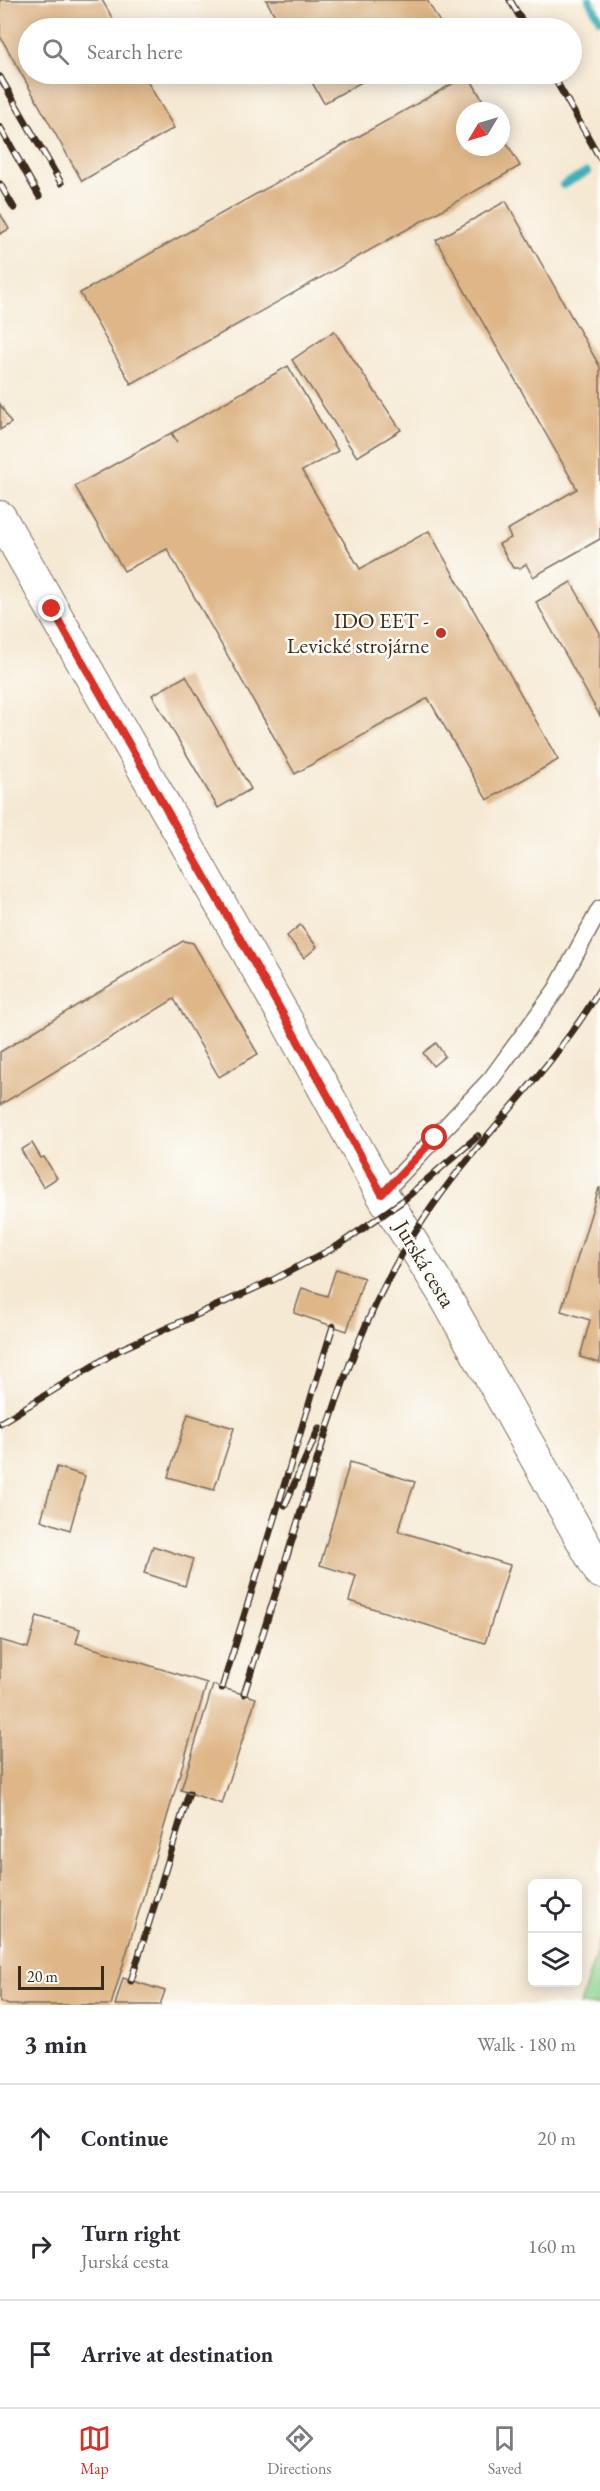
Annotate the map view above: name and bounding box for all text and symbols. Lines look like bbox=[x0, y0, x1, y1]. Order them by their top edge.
search box bbox=[18, 18, 582, 84]
icon: search bbox=[39, 35, 72, 68]
text: Search here bbox=[87, 37, 182, 66]
north arrow bbox=[456, 102, 510, 156]
route end bbox=[38, 595, 64, 621]
place label: IDO EET - Levické strojárne bbox=[287, 606, 429, 660]
marker: IDO EET - Levické strojárne bbox=[434, 626, 448, 640]
route start bbox=[421, 1124, 447, 1150]
street label: Jurská cesta bbox=[387, 1213, 462, 1313]
map controls bbox=[528, 1879, 582, 1987]
button: locate bbox=[528, 1879, 582, 1933]
button: layers bbox=[528, 1933, 582, 1987]
scale bar bbox=[18, 1963, 104, 1990]
text: 20 m bbox=[27, 1966, 58, 1987]
text: 3 min bbox=[24, 2027, 87, 2061]
text: Walk · 180 m bbox=[477, 2031, 576, 2057]
icon: ahead bbox=[24, 2122, 57, 2155]
text: Continue bbox=[81, 2124, 168, 2153]
text: 20 m bbox=[537, 2125, 576, 2151]
text: Turn right bbox=[81, 2219, 180, 2248]
icon: right bbox=[24, 2230, 57, 2263]
text: 160 m bbox=[528, 2233, 576, 2259]
text: Jurská cesta bbox=[81, 2248, 169, 2274]
icon: arrive bbox=[24, 2338, 57, 2371]
text: Arrive at destination bbox=[81, 2340, 273, 2369]
tab: Map bbox=[78, 2422, 111, 2479]
tab: Directions bbox=[267, 2422, 332, 2479]
tab: Saved bbox=[488, 2422, 522, 2479]

